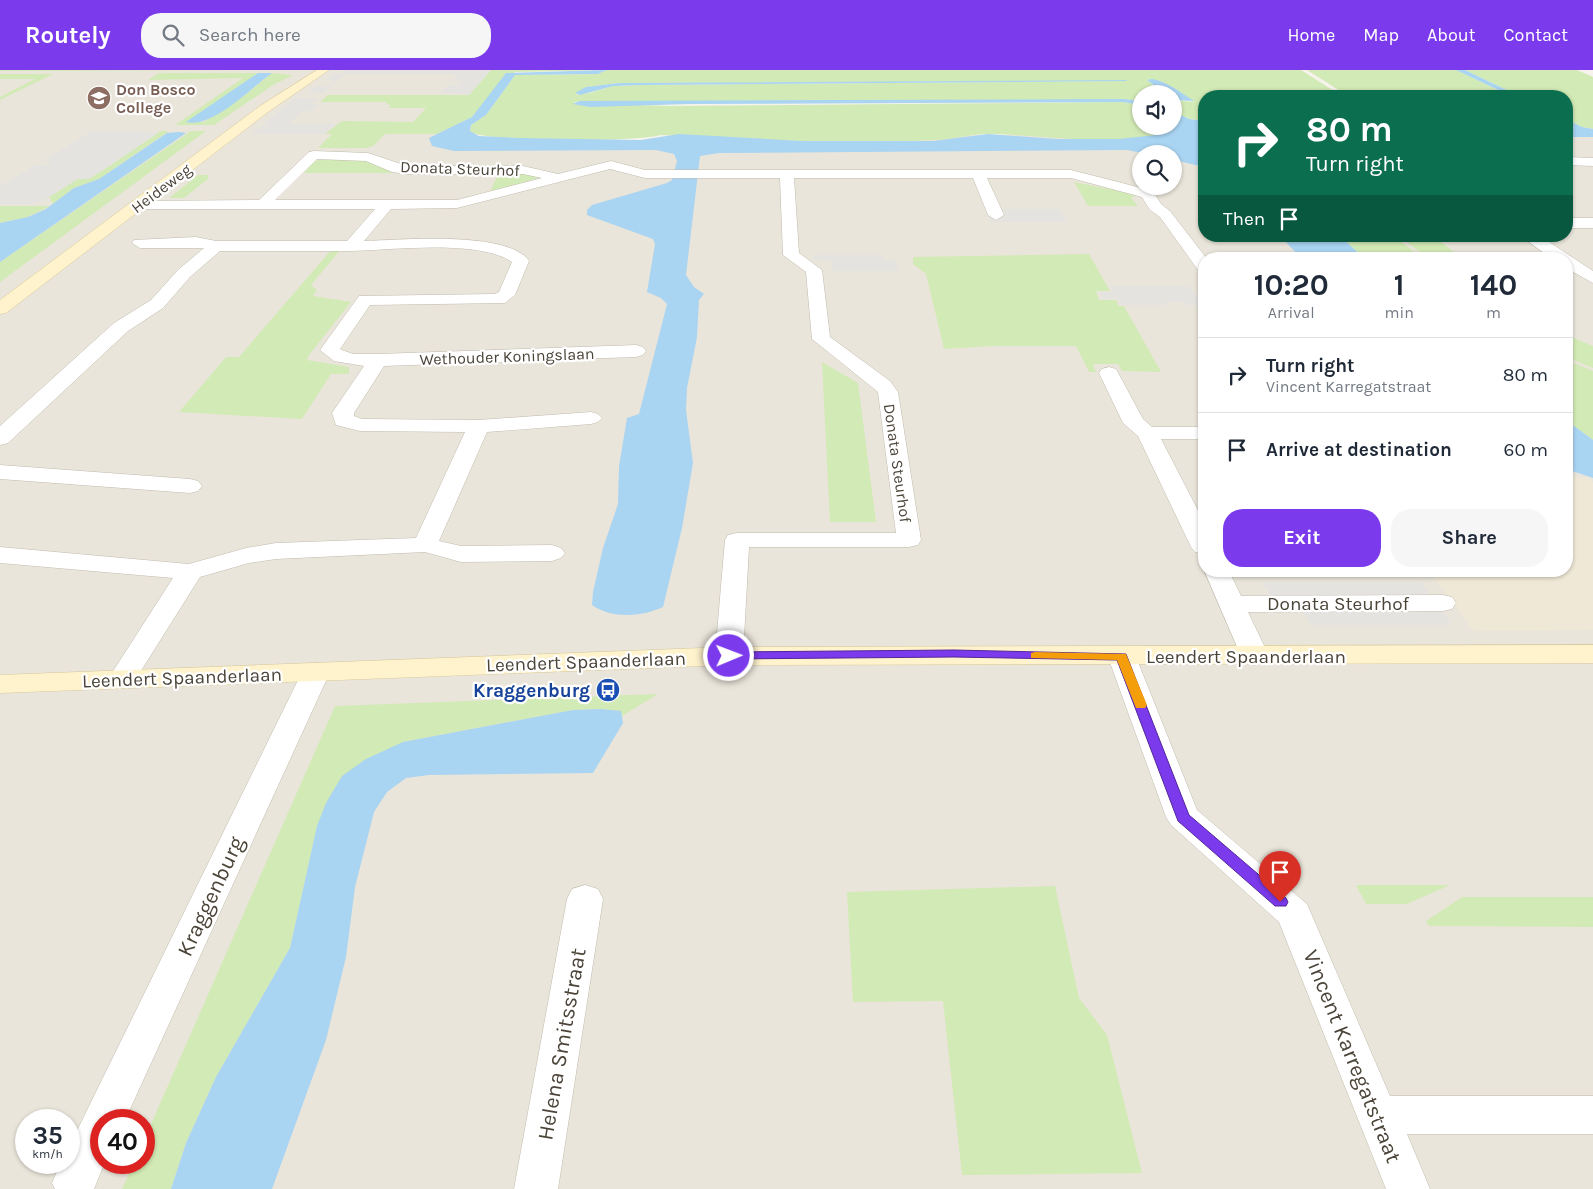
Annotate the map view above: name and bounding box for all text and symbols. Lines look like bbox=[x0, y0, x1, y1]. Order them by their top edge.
search box bbox=[141, 13, 491, 58]
text: Routely bbox=[25, 21, 111, 49]
icon: search bbox=[159, 21, 187, 49]
text: Search here bbox=[199, 24, 301, 46]
text: Home bbox=[1287, 24, 1335, 46]
text: Map bbox=[1363, 24, 1399, 46]
text: About bbox=[1427, 24, 1476, 46]
text: Contact bbox=[1504, 24, 1568, 46]
place label: Don Bosco College bbox=[116, 80, 195, 117]
school or university icon: Don Bosco College bbox=[86, 85, 112, 111]
map controls bbox=[1132, 85, 1182, 195]
button: sound bbox=[1132, 85, 1182, 135]
text: 80 m bbox=[1306, 109, 1393, 150]
icon: right bbox=[1223, 110, 1288, 175]
button: search bbox=[1132, 145, 1182, 195]
text: Turn right bbox=[1306, 151, 1404, 177]
street label: Donata Steurhof bbox=[400, 157, 521, 180]
street label: Heideweg bbox=[128, 160, 195, 217]
icon: arrive bbox=[1275, 205, 1303, 233]
text: Then bbox=[1223, 208, 1265, 230]
text: 10:20 bbox=[1254, 267, 1329, 303]
text: 1 bbox=[1394, 267, 1405, 303]
text: 140 bbox=[1470, 267, 1517, 303]
text: Arrival bbox=[1268, 303, 1315, 322]
text: min bbox=[1384, 303, 1414, 322]
text: m bbox=[1486, 303, 1501, 322]
street label: Wethouder Koningslaan bbox=[419, 344, 595, 369]
text: Turn right bbox=[1266, 355, 1355, 377]
icon: right bbox=[1223, 361, 1251, 389]
text: 80 m bbox=[1503, 364, 1548, 386]
text: Vincent Karregatstraat bbox=[1266, 377, 1431, 396]
street label: Donata Steurhof bbox=[880, 403, 915, 524]
icon: arrive bbox=[1223, 436, 1251, 464]
text: Arrive at destination bbox=[1266, 439, 1452, 461]
text: 60 m bbox=[1504, 439, 1548, 461]
button: Exit bbox=[1223, 509, 1381, 567]
button: Share bbox=[1391, 509, 1548, 567]
street label: Donata Steurhof bbox=[1267, 593, 1410, 615]
position arrow bbox=[702, 629, 754, 681]
street label: Leendert Spaanderlaan bbox=[1146, 646, 1346, 668]
street label: Leendert Spaanderlaan bbox=[486, 648, 686, 676]
street label: Leendert Spaanderlaan bbox=[82, 664, 282, 692]
bus stop icon: Kraggenburg bbox=[595, 677, 621, 703]
place label: Kraggenburg bbox=[473, 680, 590, 702]
street label: Kraggenburg bbox=[172, 832, 250, 960]
pin bbox=[1259, 851, 1301, 902]
icon: arrive bbox=[1266, 858, 1294, 886]
street label: Helena Smitsstraat bbox=[532, 946, 592, 1142]
street label: Vincent Karregatstraat bbox=[1297, 946, 1407, 1167]
speed limit sign: 40 bbox=[90, 1109, 155, 1174]
text: 35 bbox=[32, 1121, 63, 1150]
text: km/h bbox=[32, 1147, 63, 1161]

